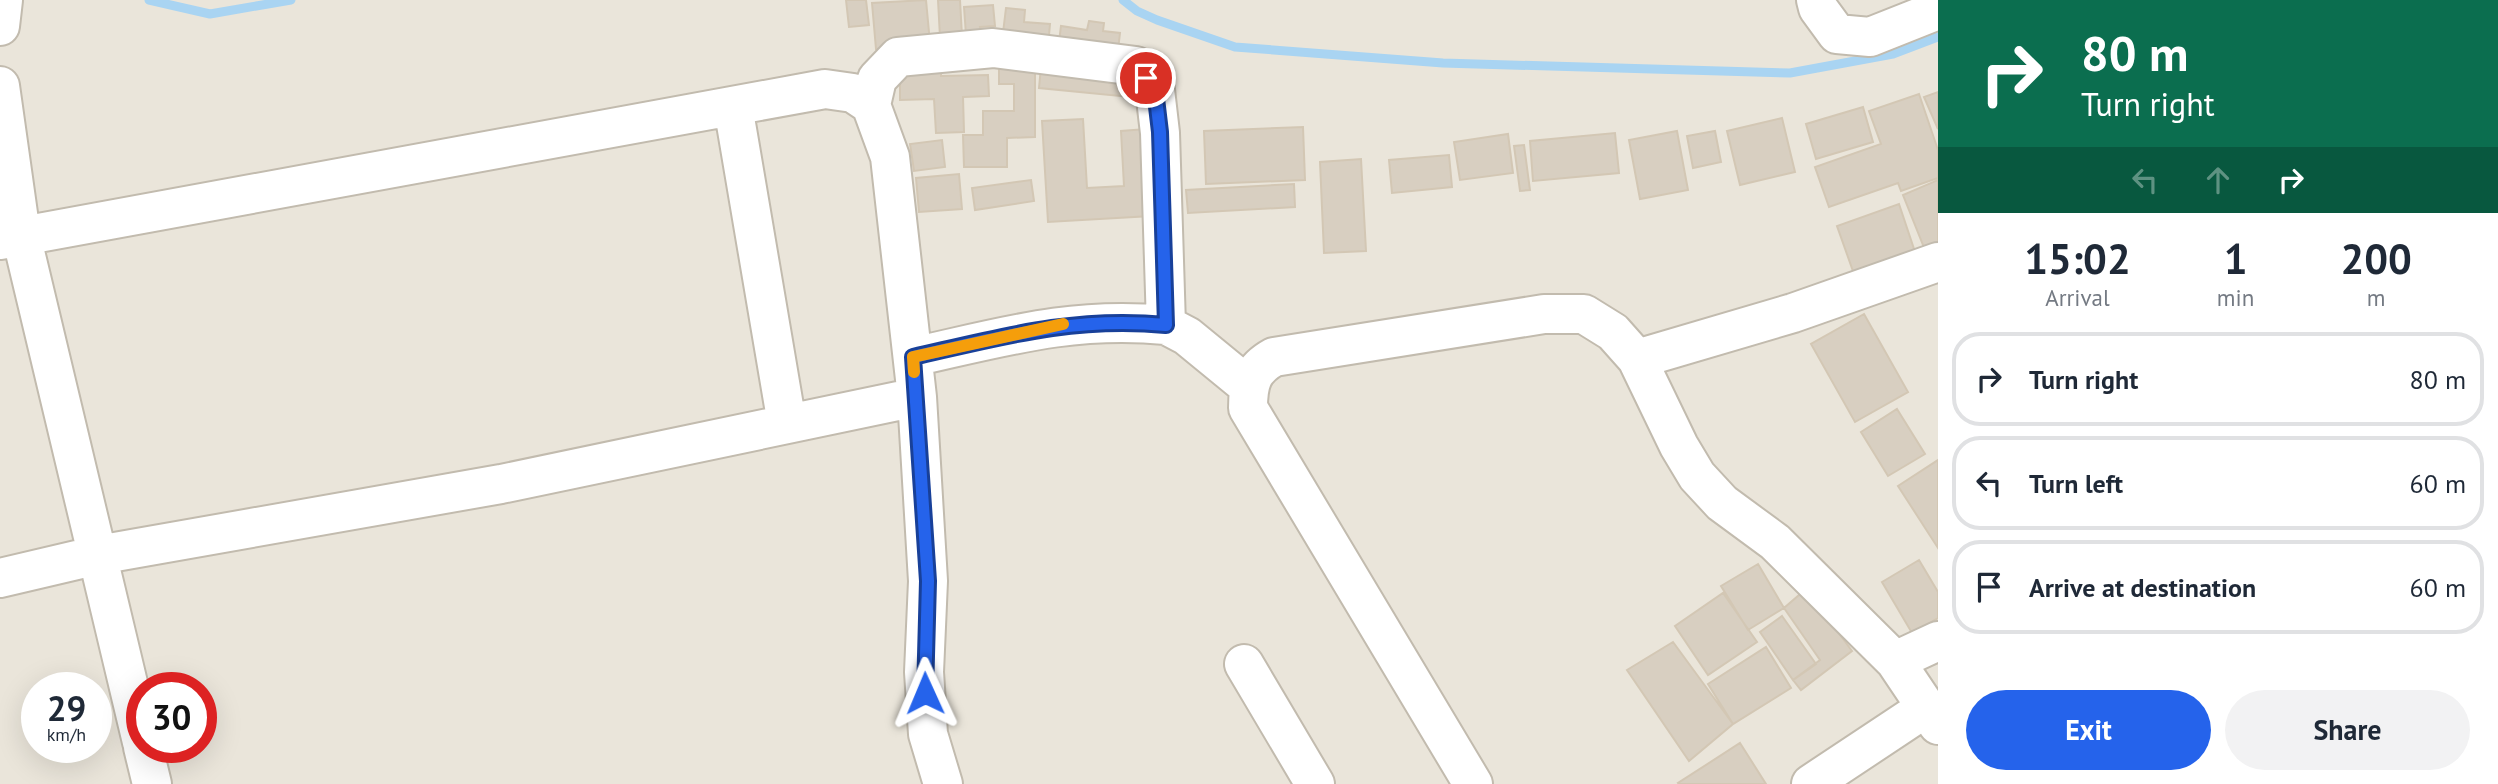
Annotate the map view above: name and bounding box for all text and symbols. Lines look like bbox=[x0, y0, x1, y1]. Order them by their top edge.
text: 80 m bbox=[2081, 21, 2188, 85]
icon: right bbox=[1966, 28, 2057, 119]
pin bbox=[1116, 48, 1176, 108]
icon: arrive bbox=[1127, 59, 1165, 97]
text: Turn right bbox=[2081, 83, 2215, 125]
icon: left bbox=[2126, 161, 2164, 199]
icon: ahead bbox=[2199, 161, 2237, 199]
icon: right bbox=[2272, 161, 2310, 199]
text: 15:02 bbox=[2024, 231, 2131, 286]
text: 1 bbox=[2224, 231, 2247, 286]
text: 200 bbox=[2340, 231, 2412, 286]
text: Arrival bbox=[2045, 283, 2110, 312]
text: min bbox=[2217, 283, 2254, 312]
text: m bbox=[2367, 283, 2385, 312]
icon: right bbox=[1970, 360, 2008, 398]
text: Turn right bbox=[2029, 363, 2138, 396]
text: 80 m bbox=[2410, 363, 2466, 396]
icon: left bbox=[1970, 464, 2008, 502]
text: Turn left bbox=[2029, 467, 2123, 500]
text: 60 m bbox=[2410, 467, 2466, 500]
icon: arrive bbox=[1970, 568, 2008, 606]
text: Arrive at destination bbox=[2029, 571, 2256, 604]
text: 60 m bbox=[2410, 571, 2466, 604]
position arrow bbox=[888, 656, 962, 730]
speed limit sign: 30 bbox=[126, 672, 217, 763]
text: 29 bbox=[47, 685, 86, 731]
button: Exit bbox=[1966, 690, 2211, 770]
button: Share bbox=[2225, 690, 2470, 770]
text: km/h bbox=[47, 723, 86, 746]

